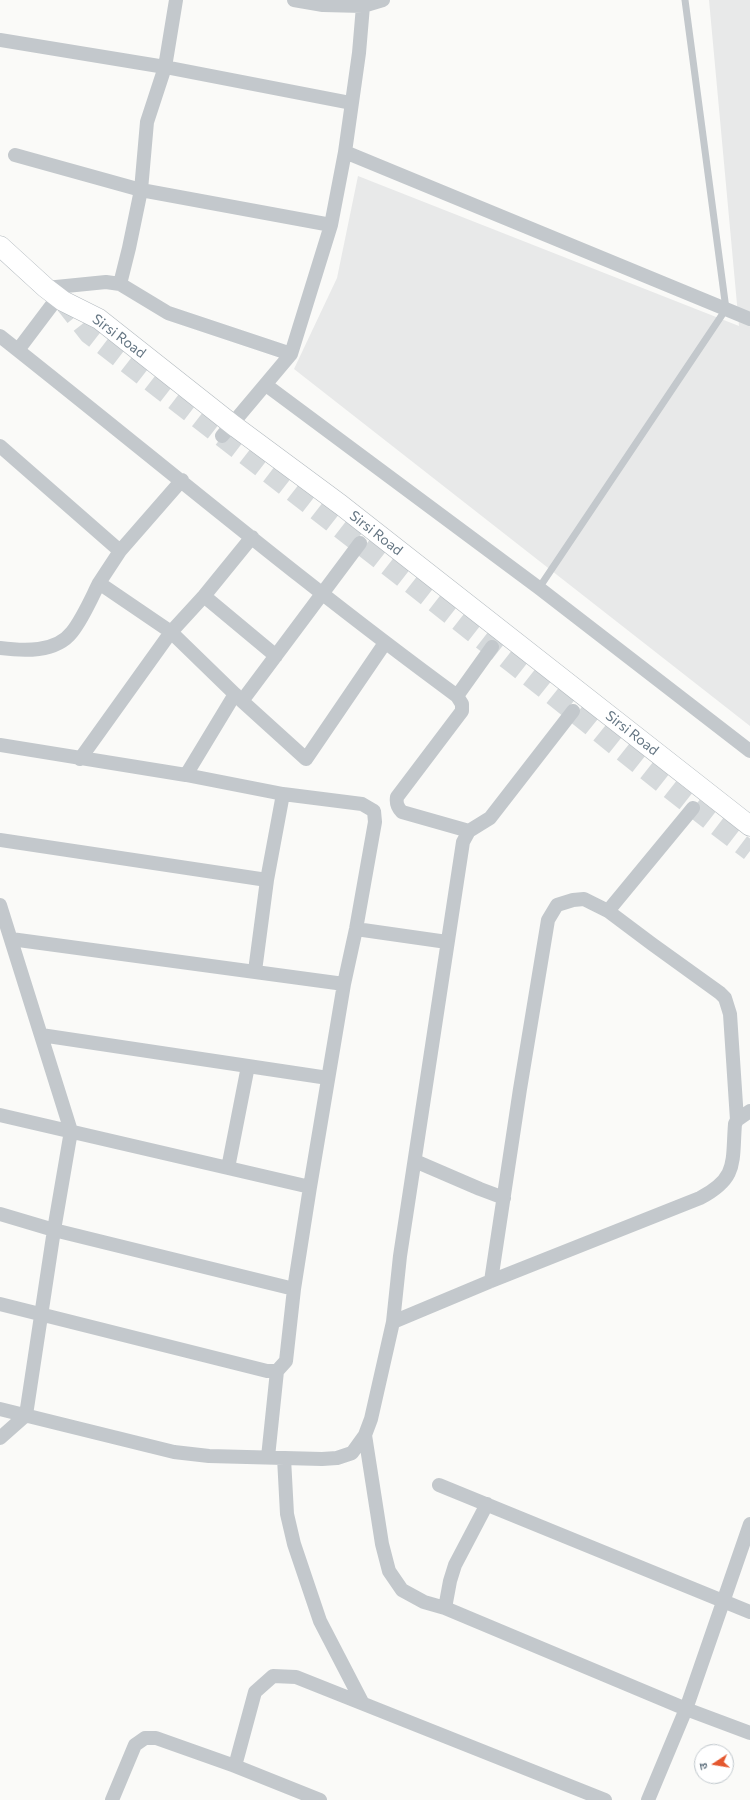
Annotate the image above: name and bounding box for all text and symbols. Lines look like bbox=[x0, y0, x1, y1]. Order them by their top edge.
street label: Sirsi Road bbox=[89, 310, 149, 362]
street label: Sirsi Road bbox=[346, 507, 406, 559]
street label: Sirsi Road bbox=[602, 707, 662, 759]
north arrow bbox=[694, 1744, 734, 1784]
text: उ bbox=[696, 1762, 710, 1771]

